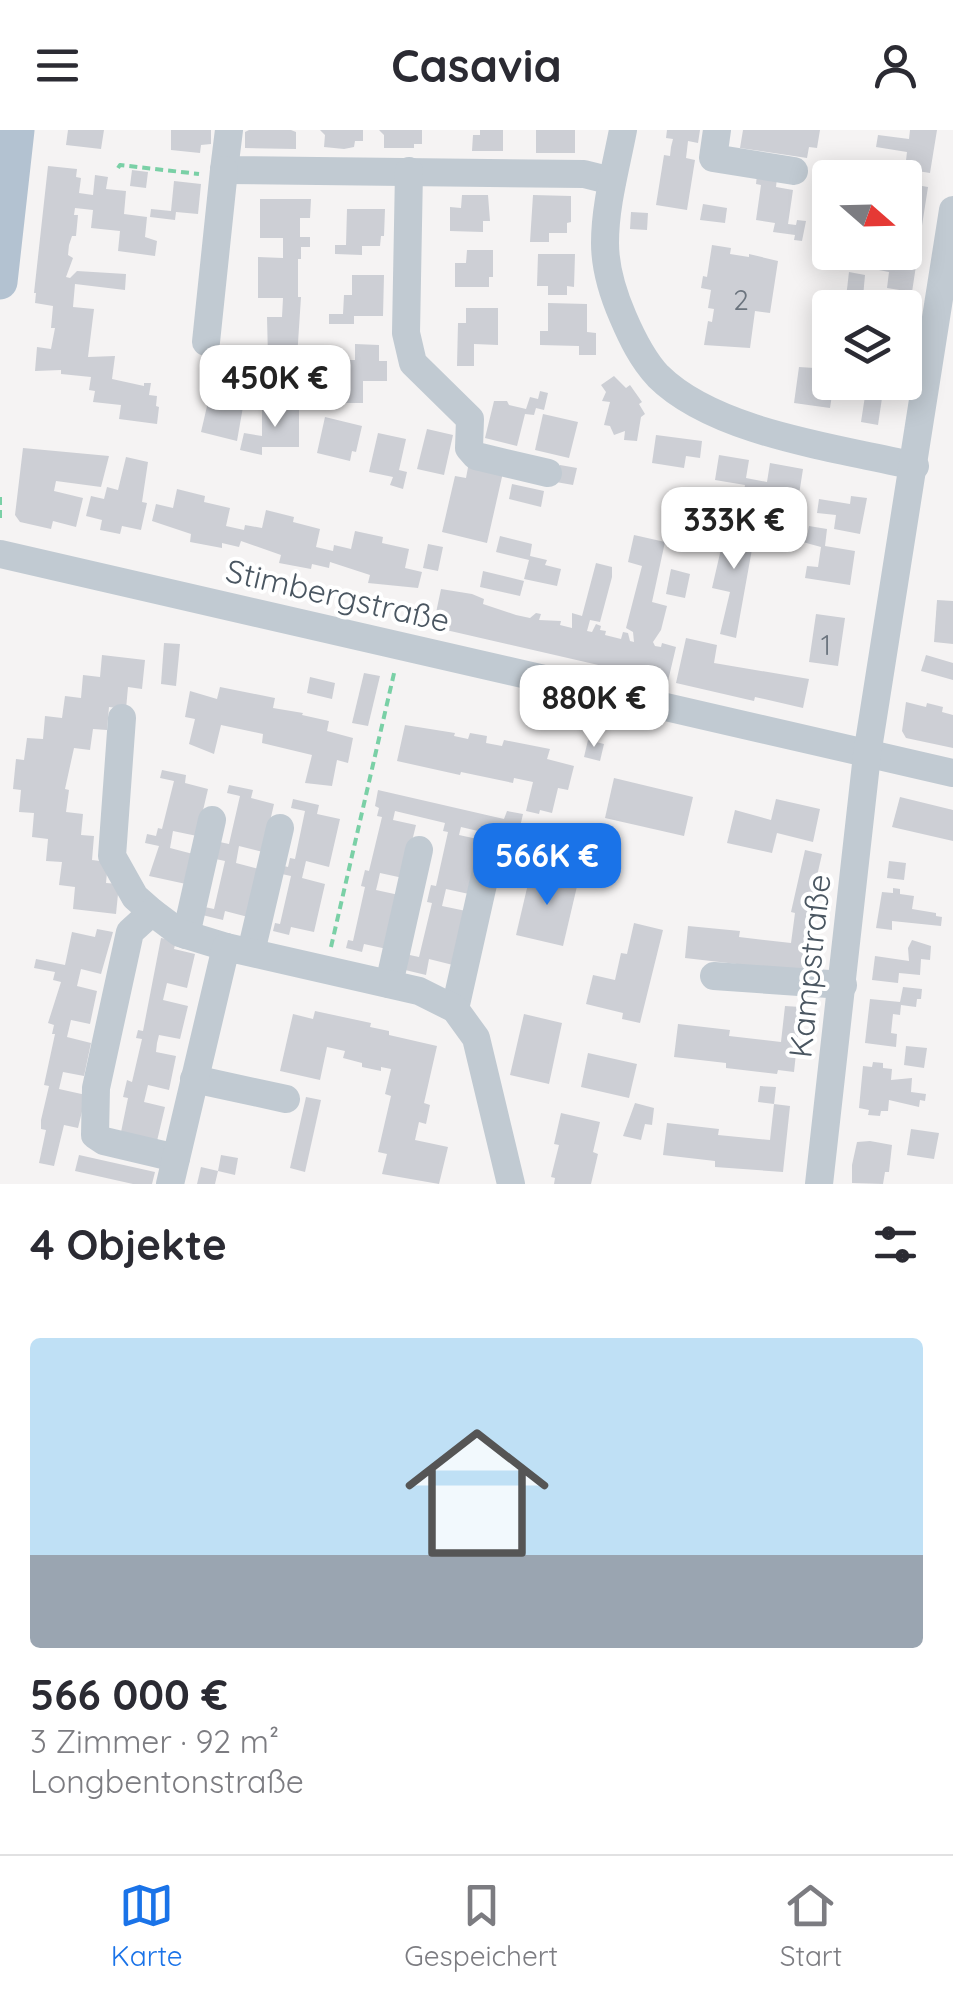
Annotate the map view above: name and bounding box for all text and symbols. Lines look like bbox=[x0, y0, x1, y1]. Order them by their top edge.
text: Casavia bbox=[391, 37, 562, 93]
icon: menu bbox=[30, 38, 85, 93]
icon: person bbox=[868, 38, 923, 93]
north arrow bbox=[812, 160, 922, 270]
map controls bbox=[812, 160, 922, 400]
house number: 2 bbox=[733, 282, 749, 317]
button: layers bbox=[812, 290, 922, 400]
pin: 450K € bbox=[194, 345, 356, 430]
text: 450K € bbox=[222, 357, 328, 397]
pin: 333K € bbox=[653, 487, 815, 572]
text: 333K € bbox=[683, 499, 785, 539]
street label: Stimbergstraße bbox=[222, 550, 454, 640]
house number: 1 bbox=[821, 627, 831, 662]
pin: 880K € bbox=[513, 665, 675, 750]
text: 880K € bbox=[542, 677, 646, 717]
pin: 566K € bbox=[466, 823, 628, 908]
text: 566K € bbox=[495, 835, 599, 875]
street label: Kampstraße bbox=[779, 872, 839, 1060]
icon: filters bbox=[868, 1217, 923, 1272]
text: 4 Objekte bbox=[30, 1218, 227, 1271]
icon: home bbox=[387, 1403, 567, 1583]
text: 566 000 € bbox=[30, 1668, 228, 1721]
text: 3 Zimmer · 92 m² bbox=[30, 1721, 279, 1761]
text: Longbentonstraße bbox=[30, 1761, 304, 1801]
tab: Karte bbox=[111, 1878, 183, 1973]
tab: Gespeichert bbox=[404, 1878, 558, 1973]
tab: Start bbox=[780, 1878, 842, 1973]

